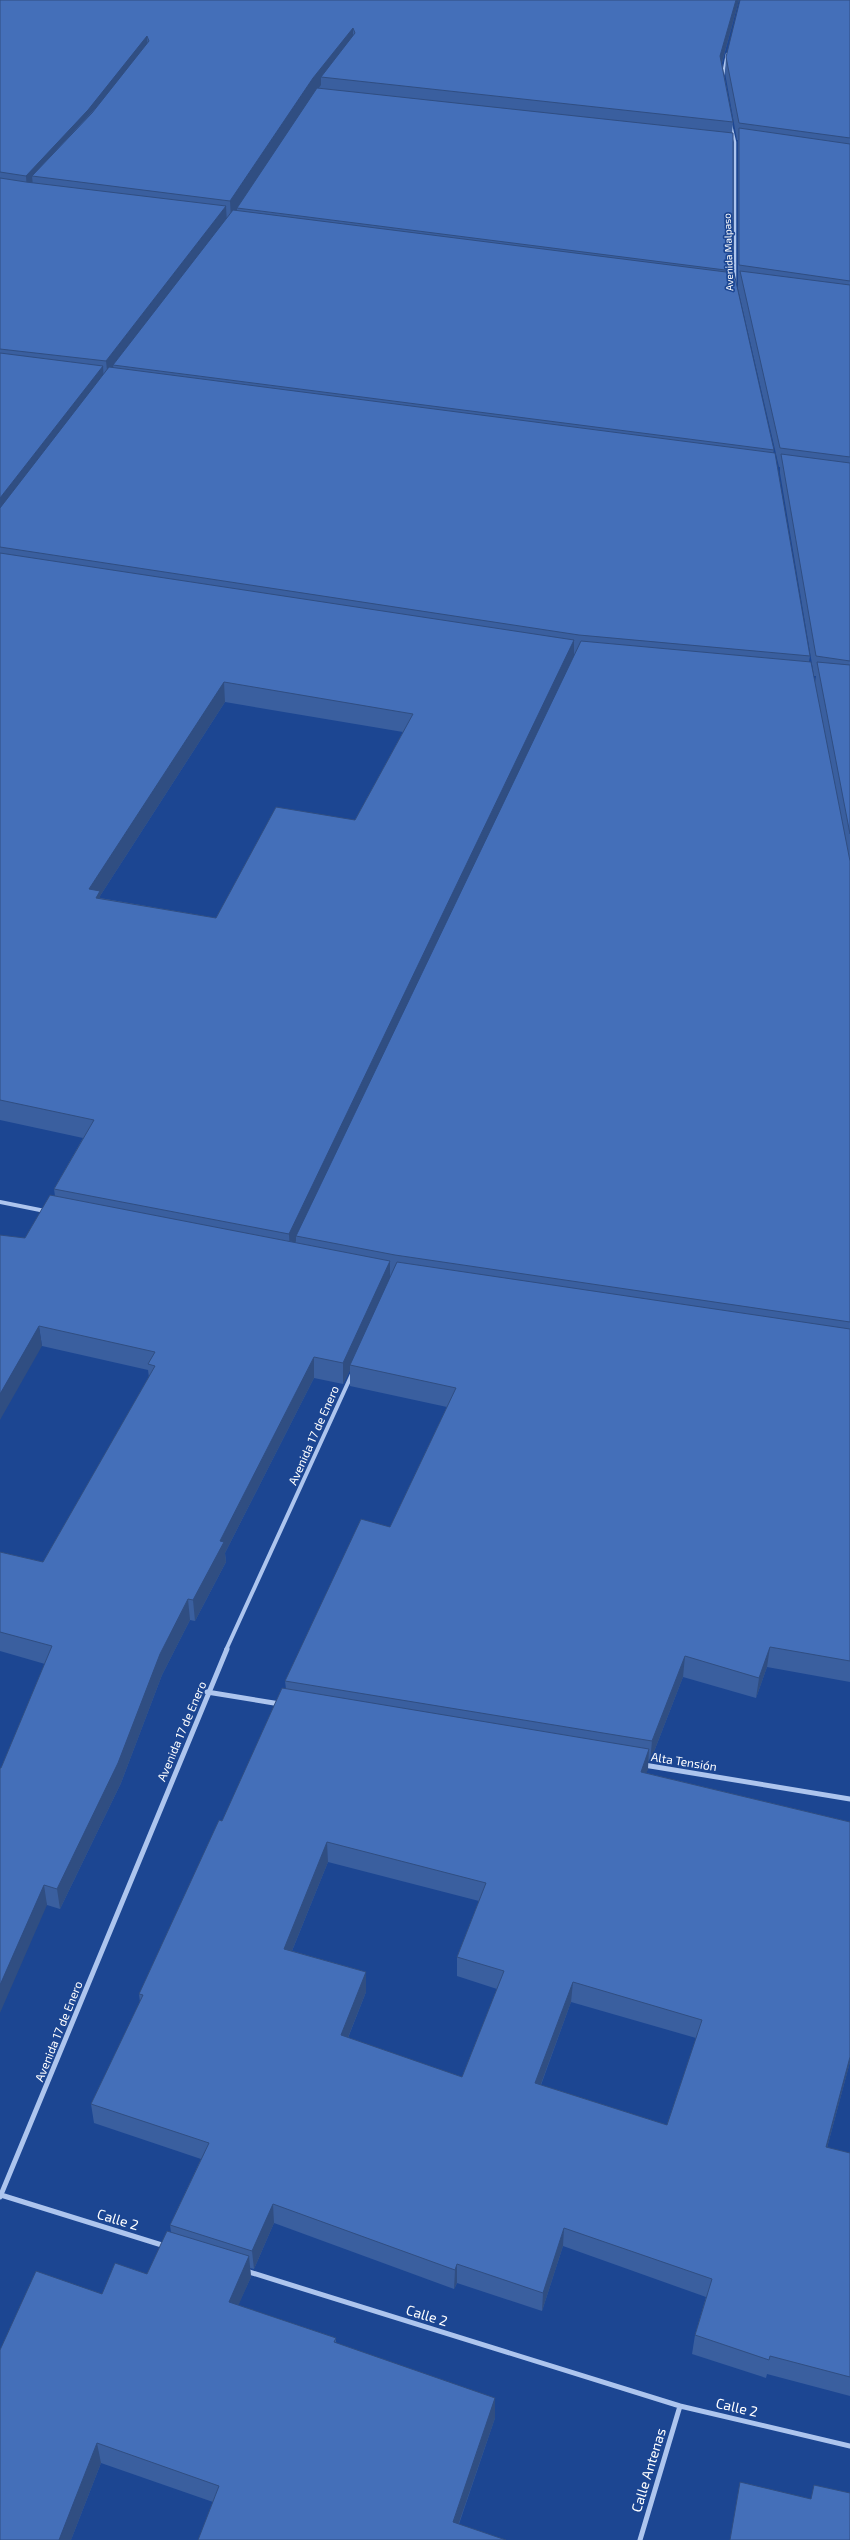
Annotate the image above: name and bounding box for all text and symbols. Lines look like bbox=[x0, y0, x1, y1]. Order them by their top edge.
street label: Avenida Malpaso bbox=[721, 213, 735, 291]
street label: Avenida 17 de Enero bbox=[285, 1383, 341, 1487]
street label: Avenida 17 de Enero bbox=[154, 1679, 208, 1783]
street label: Alta Tensión bbox=[650, 1749, 718, 1773]
street label: Avenida 17 de Enero bbox=[31, 1978, 85, 2083]
street label: Calle 2 bbox=[95, 2205, 141, 2233]
street label: Calle 2 bbox=[404, 2301, 450, 2329]
street label: Calle 2 bbox=[714, 2394, 760, 2420]
street label: Calle Antenas bbox=[627, 2426, 669, 2514]

